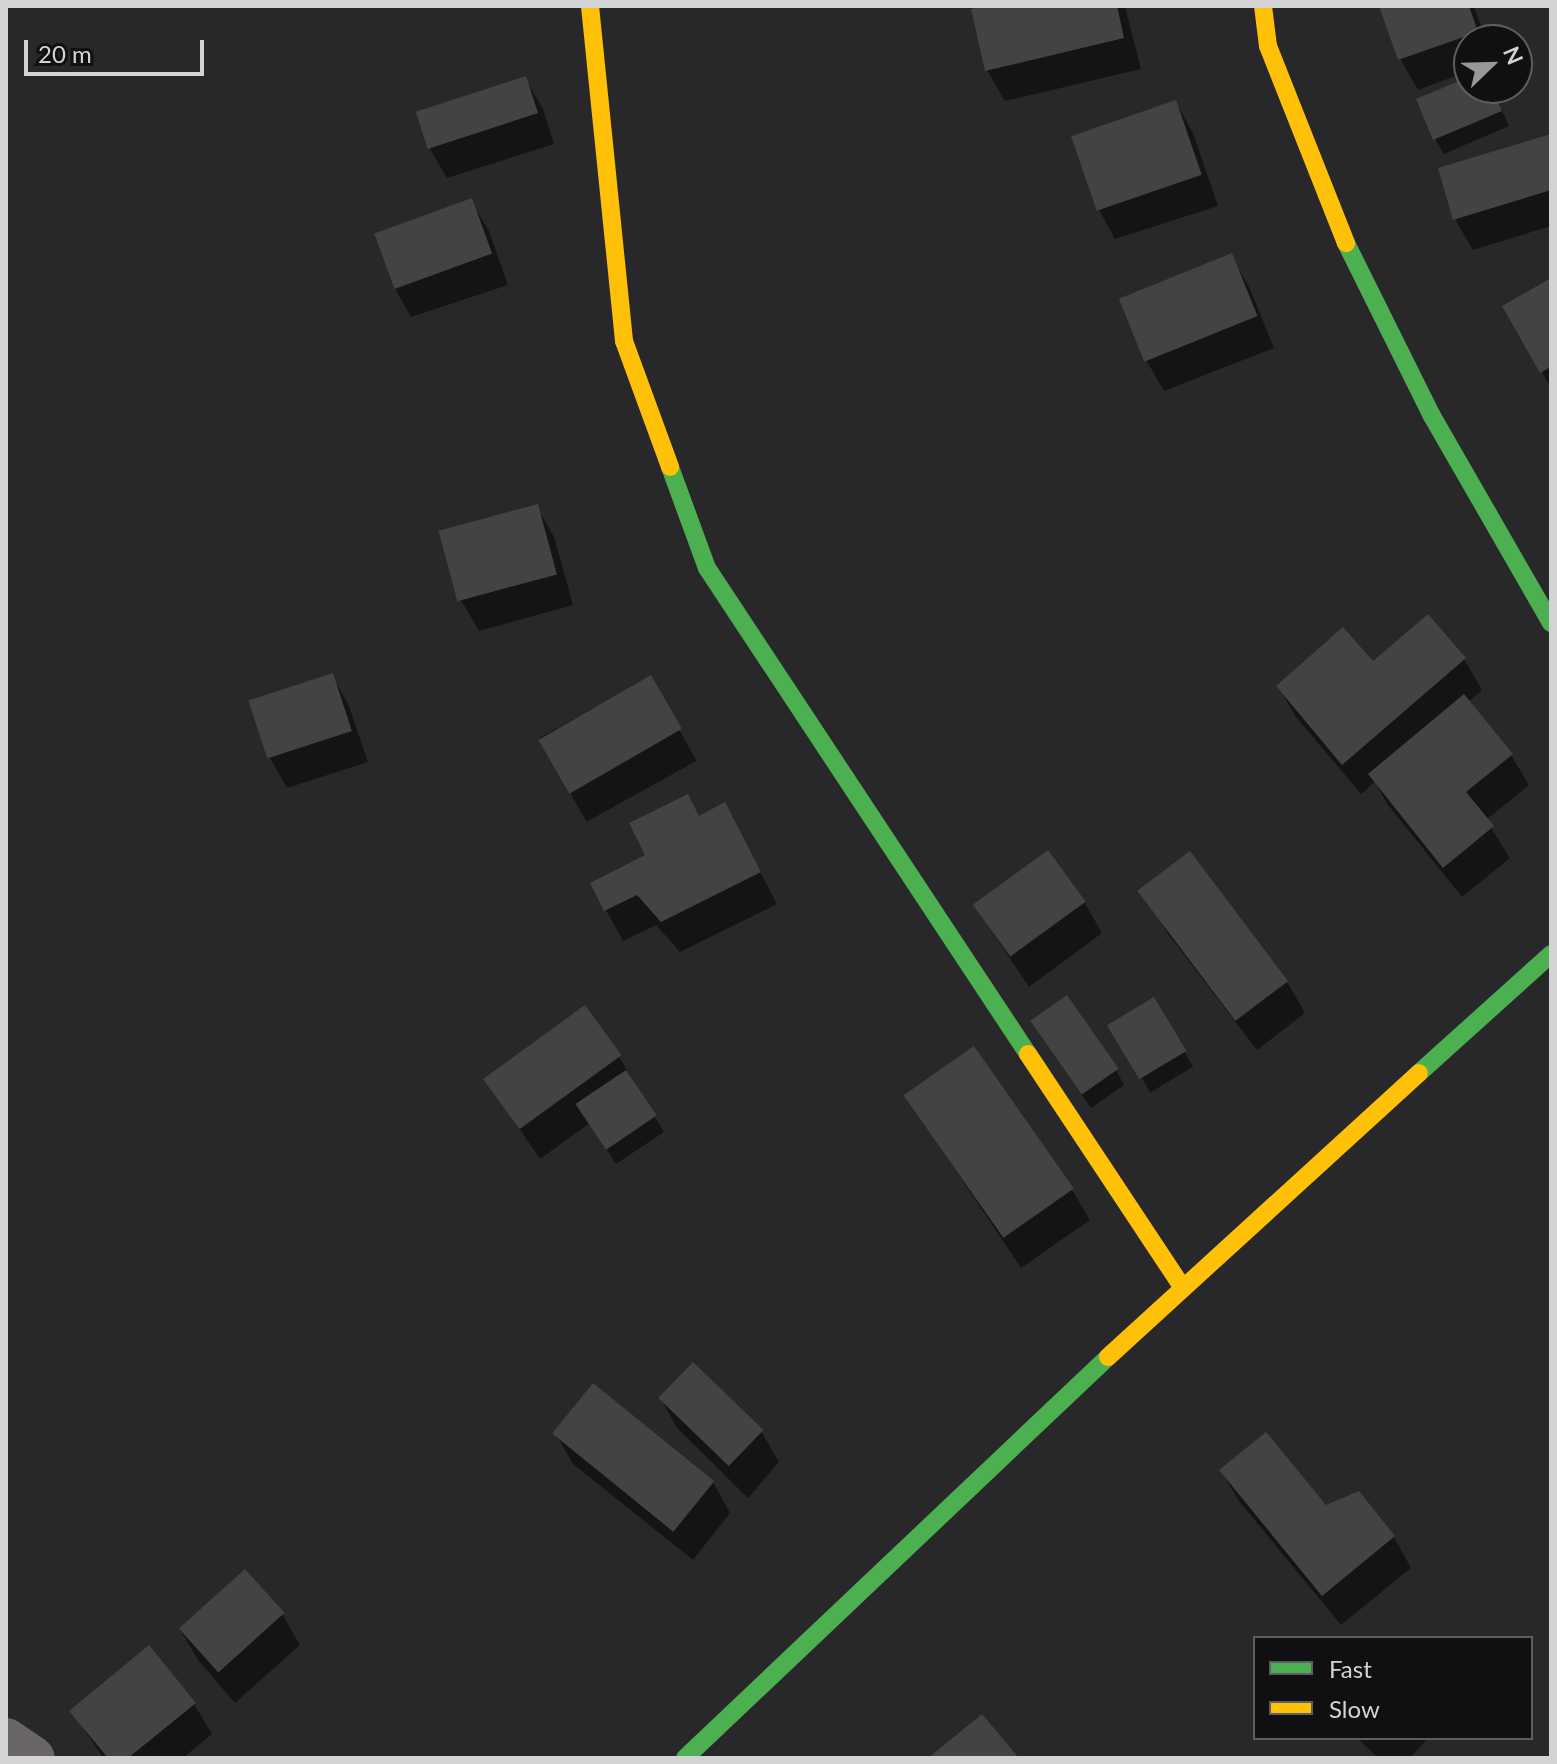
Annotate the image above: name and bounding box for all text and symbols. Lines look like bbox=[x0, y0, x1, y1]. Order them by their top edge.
scale bar bbox=[28, 24, 208, 74]
north arrow bbox=[1453, 24, 1533, 104]
text: 20 m bbox=[38, 39, 92, 68]
text: N bbox=[1498, 42, 1529, 68]
legend bbox=[1253, 1636, 1533, 1740]
text: Fast bbox=[1329, 1654, 1372, 1683]
text: Slow bbox=[1329, 1694, 1380, 1723]

